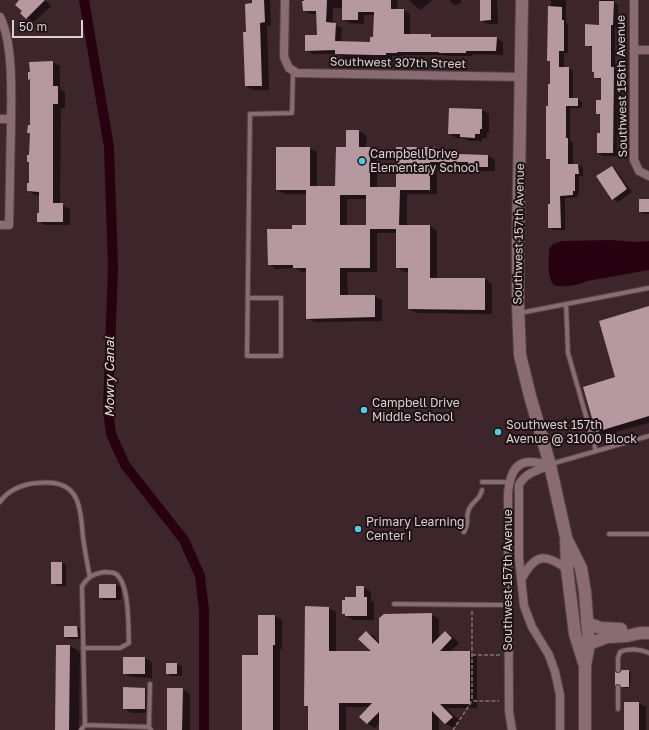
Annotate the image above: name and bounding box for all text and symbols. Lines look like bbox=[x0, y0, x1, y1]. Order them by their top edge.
scale bar bbox=[14, 12, 85, 38]
street label: Southwest 156th Avenue bbox=[614, 15, 630, 157]
text: 50 m bbox=[19, 19, 47, 34]
street label: Southwest 307th Street bbox=[330, 55, 466, 71]
place label: Campbell Drive Elementary School bbox=[370, 147, 479, 175]
marker: Campbell Drive Elementary School bbox=[357, 156, 367, 166]
street label: Southwest 157th Avenue bbox=[511, 163, 527, 305]
water label: Mowry Canal bbox=[102, 336, 118, 418]
place label: Campbell Drive Middle School bbox=[372, 396, 460, 424]
marker: Campbell Drive Middle School bbox=[359, 405, 369, 415]
place label: Southwest 157th Avenue @ 31000 Block bbox=[506, 418, 637, 446]
marker: Southwest 157th Avenue @ 31000 Block bbox=[493, 427, 503, 437]
street label: Southwest 157th Avenue bbox=[501, 509, 515, 651]
place label: Primary Learning Center I bbox=[366, 515, 464, 543]
marker: Primary Learning Center I bbox=[353, 524, 363, 534]

